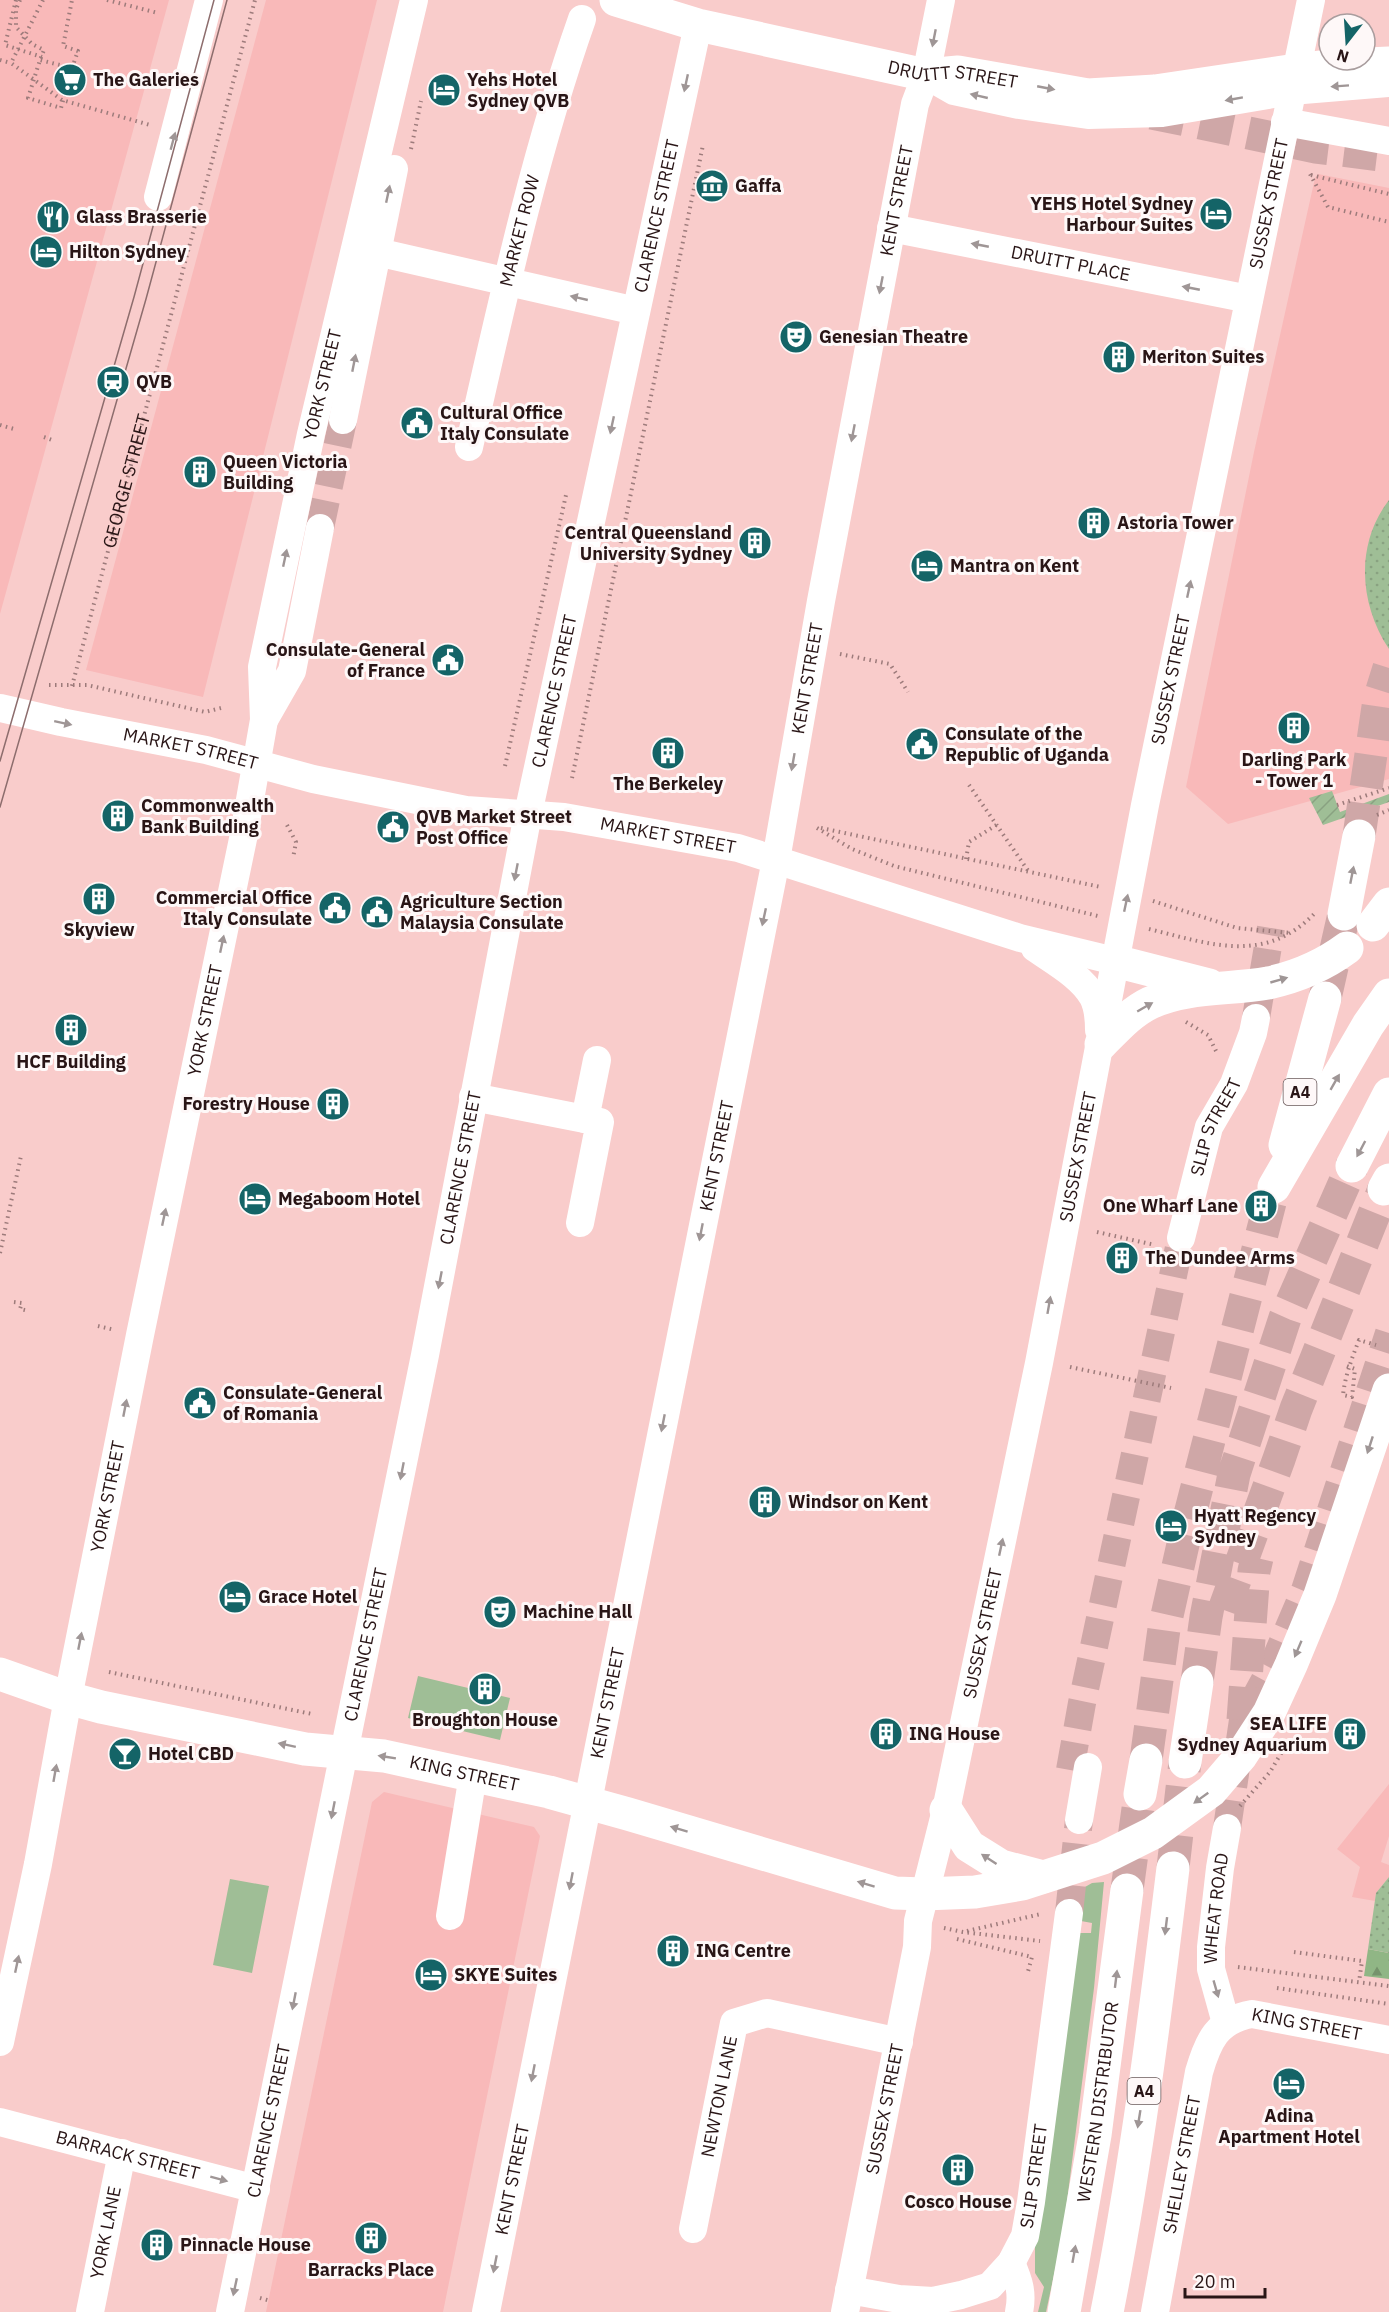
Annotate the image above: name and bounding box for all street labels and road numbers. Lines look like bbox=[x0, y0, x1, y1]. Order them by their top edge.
street label: DRUITT STREET bbox=[886, 55, 1020, 93]
street label: SUSSEX STREET bbox=[1244, 136, 1293, 271]
street label: CLARENCE STREET bbox=[629, 137, 684, 295]
street label: KENT STREET bbox=[874, 143, 918, 258]
street label: MARKET ROW bbox=[494, 172, 545, 289]
street label: DRUITT PLACE bbox=[1009, 240, 1132, 286]
street label: YORK STREET bbox=[298, 327, 347, 442]
street label: GEORGE STREET bbox=[97, 412, 155, 551]
street label: CLARENCE STREET bbox=[526, 612, 582, 770]
street label: SUSSEX STREET bbox=[1146, 612, 1195, 747]
street label: KENT STREET bbox=[786, 621, 828, 736]
street label: MARKET STREET bbox=[121, 722, 261, 775]
street label: MARKET STREET bbox=[598, 812, 738, 858]
street label: YORK STREET bbox=[182, 962, 228, 1078]
street label: SLIP STREET bbox=[1185, 1075, 1246, 1178]
road number: A4 bbox=[1284, 1079, 1316, 1105]
street label: CLARENCE STREET bbox=[434, 1089, 486, 1247]
street label: SUSSEX STREET bbox=[1054, 1089, 1101, 1224]
street label: KENT STREET bbox=[694, 1098, 739, 1213]
street label: YORK STREET bbox=[85, 1439, 130, 1554]
street label: CLARENCE STREET bbox=[339, 1566, 392, 1723]
street label: SUSSEX STREET bbox=[958, 1566, 1007, 1700]
street label: KENT STREET bbox=[585, 1645, 629, 1760]
street label: KING STREET bbox=[407, 1750, 521, 1796]
street label: WHEAT ROAD bbox=[1199, 1851, 1233, 1964]
street label: WESTERN DISTRIBUTOR bbox=[1071, 2000, 1123, 2204]
street label: KING STREET bbox=[1250, 2002, 1364, 2046]
street label: NEWTON LANE bbox=[696, 2034, 742, 2159]
street label: CLARENCE STREET bbox=[242, 2042, 295, 2200]
street label: SUSSEX STREET bbox=[860, 2042, 909, 2176]
road number: A4 bbox=[1128, 2078, 1160, 2104]
street label: SHELLEY STREET bbox=[1158, 2093, 1206, 2235]
street label: KENT STREET bbox=[490, 2122, 534, 2237]
street label: SLIP STREET bbox=[1015, 2122, 1052, 2230]
street label: BARRACK STREET bbox=[53, 2125, 202, 2185]
street label: YORK LANE bbox=[85, 2184, 126, 2281]

